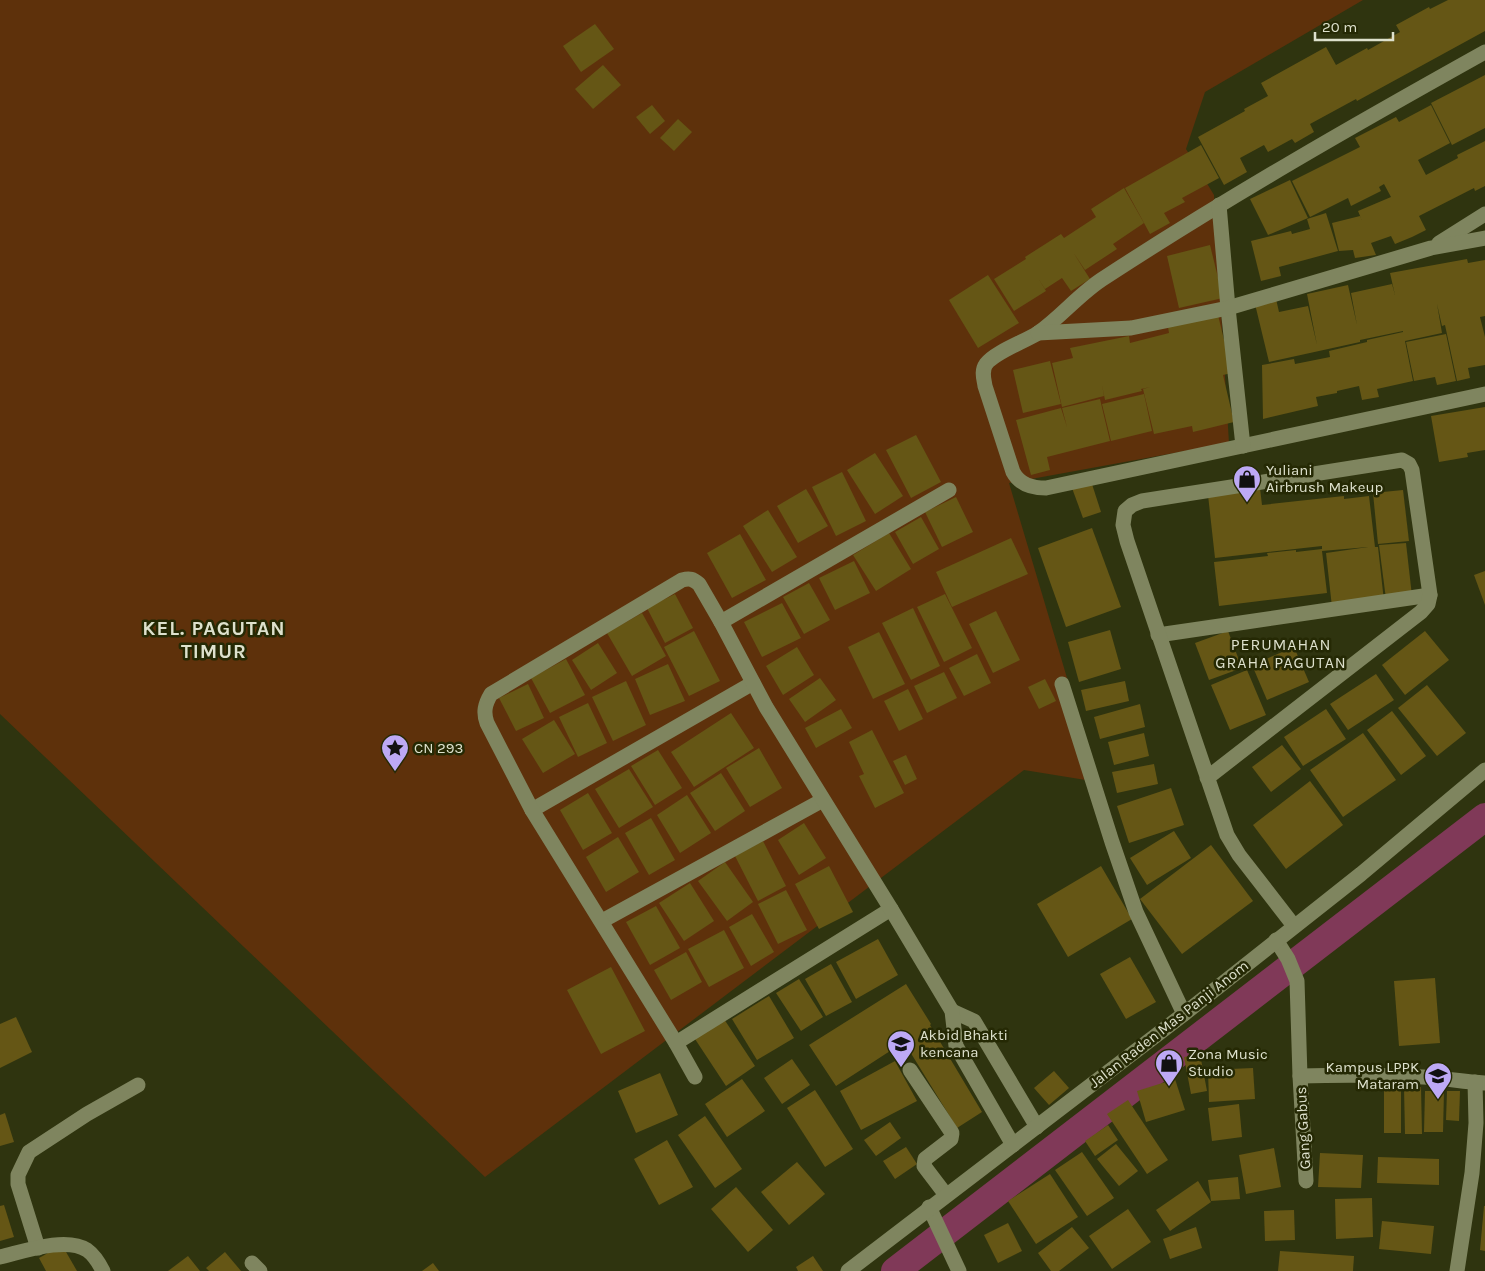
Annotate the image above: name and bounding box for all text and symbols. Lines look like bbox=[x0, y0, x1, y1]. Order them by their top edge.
scale bar bbox=[1315, 10, 1392, 42]
text: 20 m bbox=[1322, 18, 1357, 36]
place label: Yuliani Airbrush Makeup bbox=[1266, 461, 1383, 496]
shop icon: Yuliani Airbrush Makeup bbox=[1232, 464, 1262, 503]
district label: KEL. PAGUTAN TIMUR bbox=[142, 617, 286, 663]
district label: PERUMAHAN GRAHA PAGUTAN bbox=[1215, 635, 1347, 672]
place icon: CN 293 bbox=[380, 733, 410, 772]
place label: CN 293 bbox=[414, 739, 463, 757]
street label: Jalan Raden Mas Panji Anom bbox=[1086, 956, 1252, 1092]
place label: Akbid Bhakti kencana bbox=[920, 1026, 1008, 1061]
school or university icon: Akbid Bhakti kencana bbox=[886, 1029, 916, 1068]
place label: Zona Music Studio bbox=[1188, 1045, 1268, 1080]
shop icon: Zona Music Studio bbox=[1154, 1048, 1184, 1087]
place label: Kampus LPPK Mataram bbox=[1326, 1058, 1419, 1093]
school or university icon: Kampus LPPK Mataram bbox=[1423, 1061, 1453, 1100]
street label: Gang Gabus bbox=[1292, 1086, 1314, 1170]

